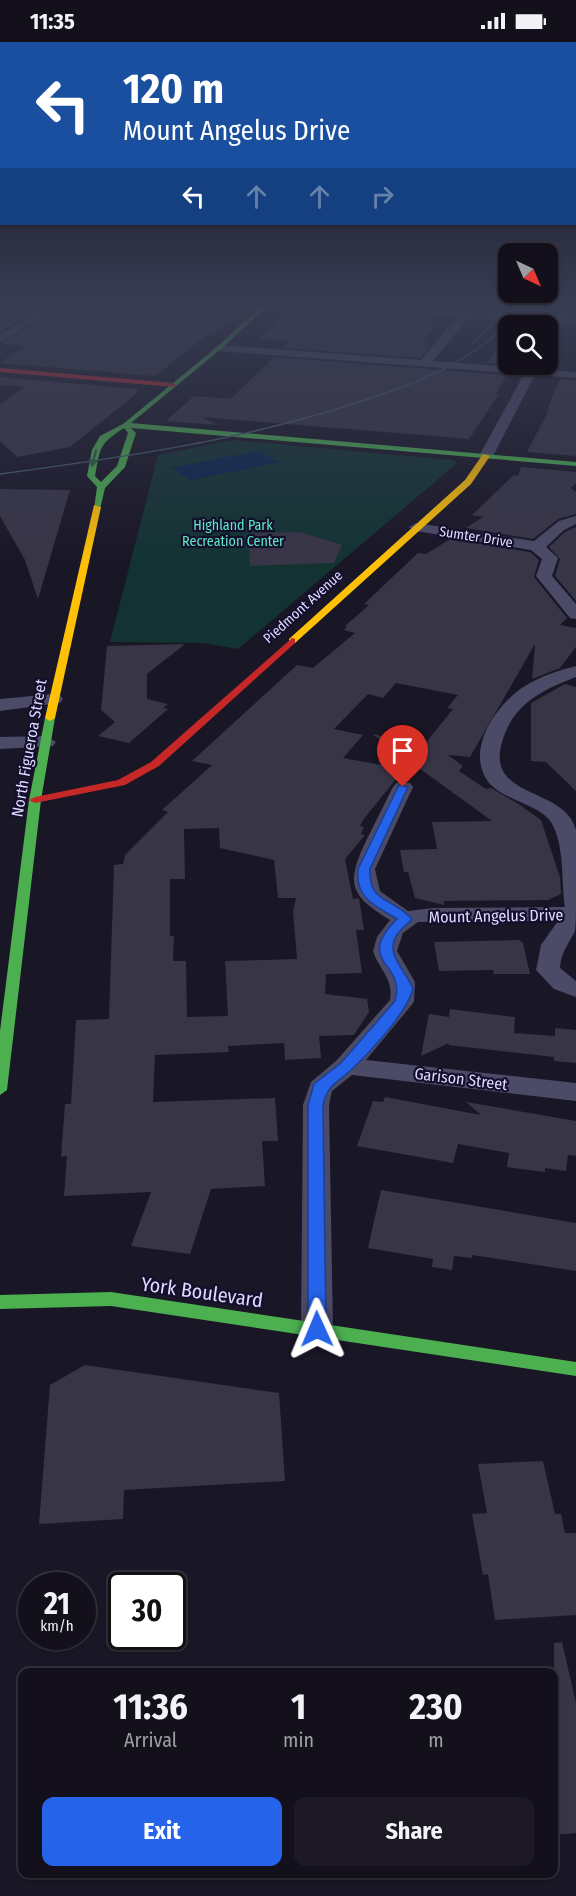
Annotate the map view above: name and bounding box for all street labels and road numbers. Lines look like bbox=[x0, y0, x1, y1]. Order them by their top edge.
street label: Sumter Drive bbox=[438, 523, 514, 551]
street label: Piedmont Avenue bbox=[260, 567, 346, 647]
street label: North Figueroa Street bbox=[8, 677, 51, 818]
street label: Mount Angelus Drive bbox=[429, 905, 564, 927]
street label: Garison Street bbox=[413, 1064, 509, 1094]
street label: York Boulevard bbox=[140, 1272, 264, 1312]

